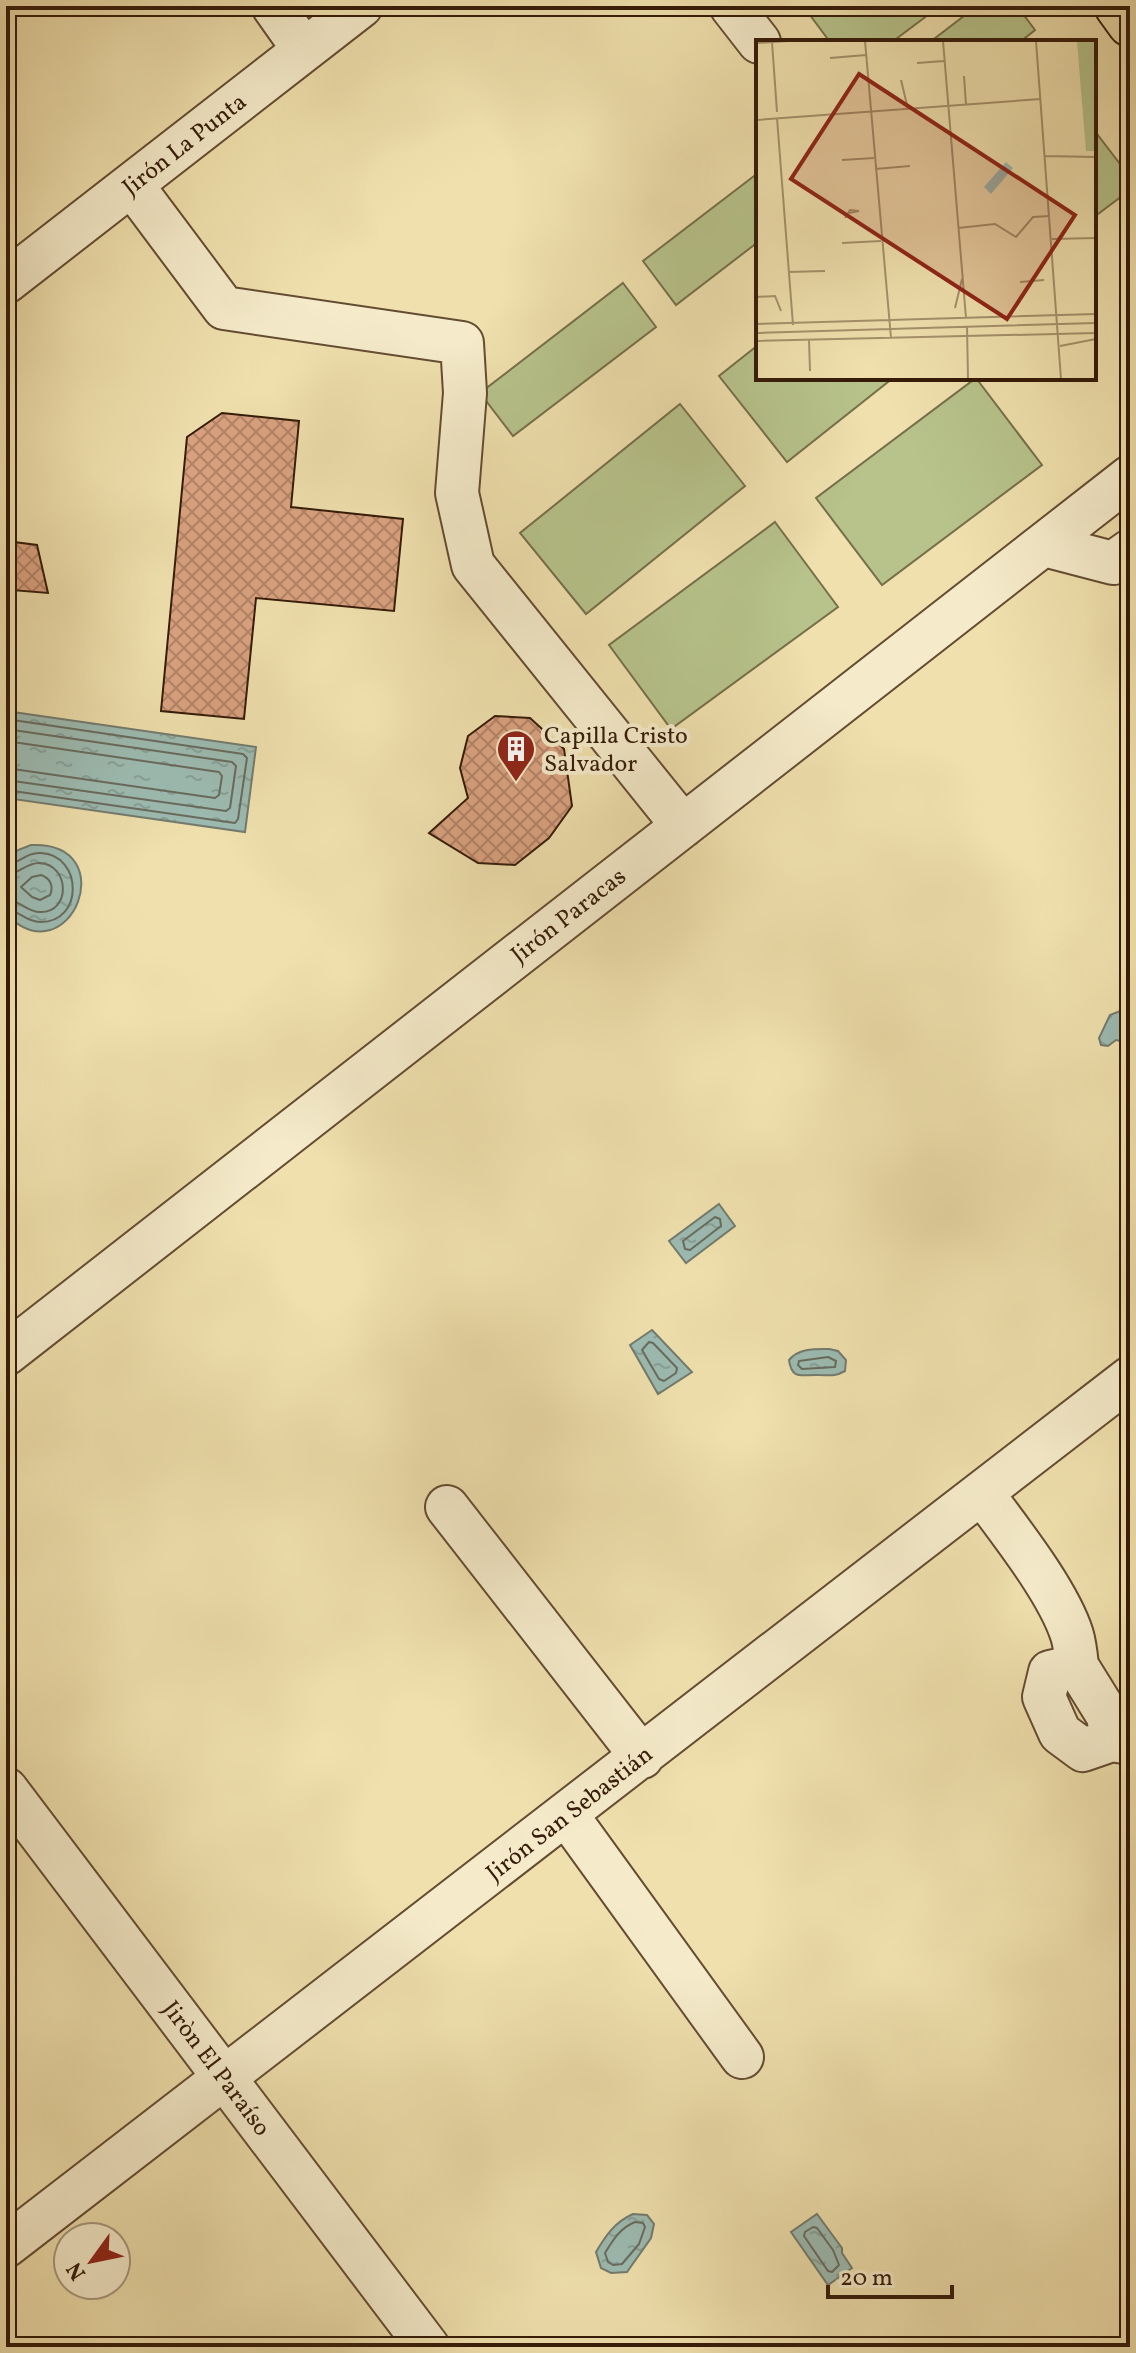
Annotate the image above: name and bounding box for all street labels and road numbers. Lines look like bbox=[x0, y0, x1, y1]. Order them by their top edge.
street label: Jirón La Punta bbox=[116, 86, 255, 205]
street label: Jirón Paracas bbox=[504, 861, 634, 972]
street label: Jirón San Sebastián bbox=[480, 1739, 661, 1891]
street label: Jiròn El Paraíso bbox=[153, 1994, 278, 2144]

